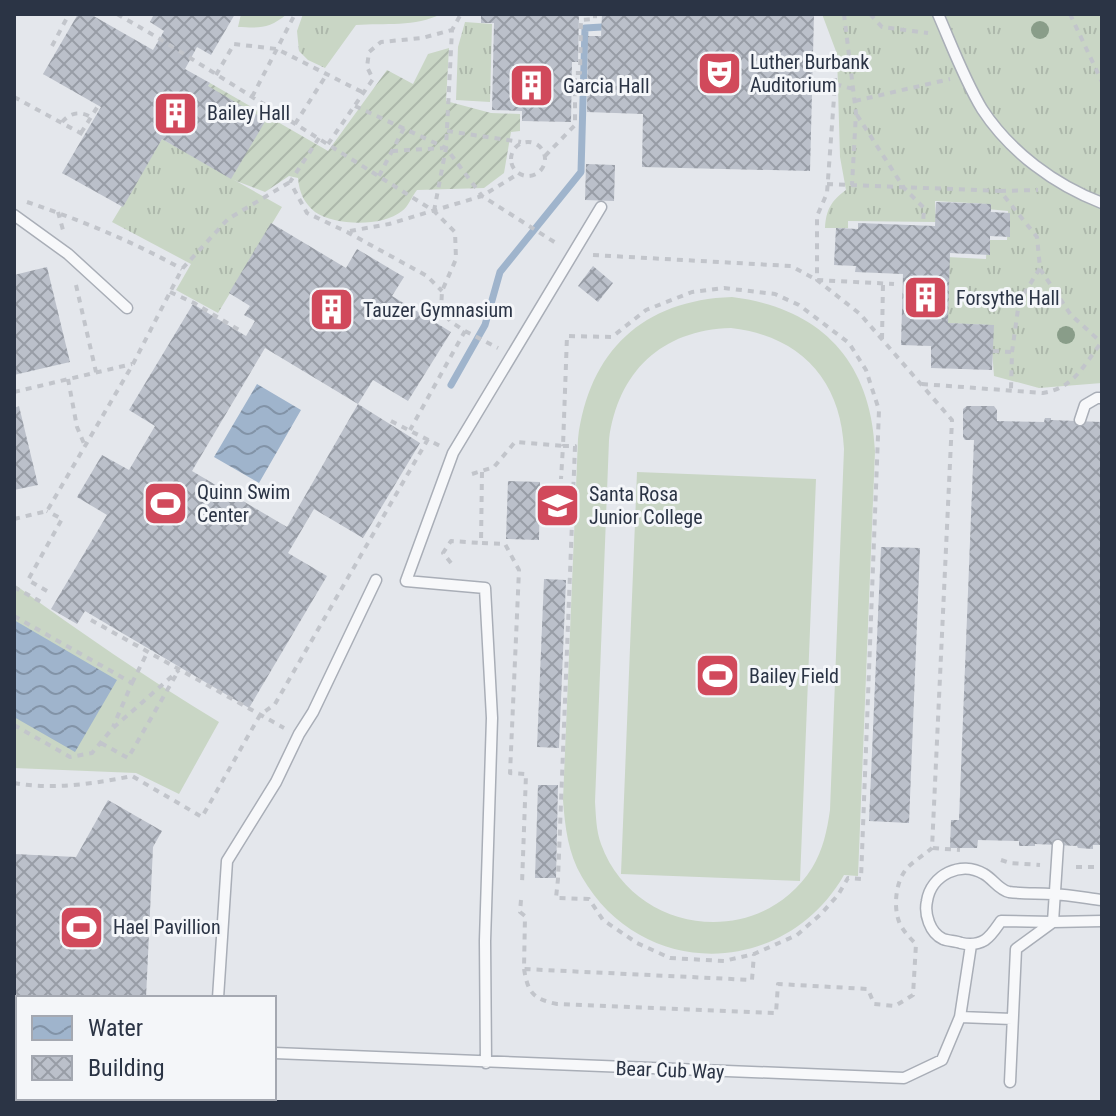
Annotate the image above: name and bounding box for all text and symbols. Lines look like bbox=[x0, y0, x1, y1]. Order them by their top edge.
theatre icon: Luther Burbank Auditorium bbox=[695, 50, 743, 98]
place label: Luther Burbank Auditorium bbox=[750, 50, 869, 97]
building icon: Garcia Hall bbox=[508, 62, 556, 110]
place label: Garcia Hall bbox=[563, 74, 649, 98]
building icon: Bailey Hall bbox=[152, 89, 200, 137]
place label: Bailey Hall bbox=[207, 101, 290, 125]
building icon: Forsythe Hall bbox=[901, 274, 949, 322]
building icon: Tauzer Gymnasium bbox=[308, 286, 356, 334]
place label: Forsythe Hall bbox=[956, 286, 1060, 310]
place label: Tauzer Gymnasium bbox=[363, 298, 513, 322]
sports icon: Quinn Swim Center bbox=[142, 479, 190, 527]
place label: Quinn Swim Center bbox=[197, 480, 290, 527]
school or university icon: Santa Rosa Junior College bbox=[534, 482, 582, 530]
place label: Santa Rosa Junior College bbox=[589, 482, 703, 529]
sports icon: Bailey Field bbox=[694, 652, 742, 700]
place label: Bailey Field bbox=[749, 664, 839, 688]
sports icon: Hael Pavillion bbox=[58, 903, 106, 951]
place label: Hael Pavillion bbox=[113, 915, 221, 939]
legend bbox=[16, 996, 276, 1100]
text: Water bbox=[88, 1014, 143, 1042]
text: Building bbox=[88, 1054, 165, 1082]
street label: Bear Cub Way bbox=[615, 1056, 725, 1084]

